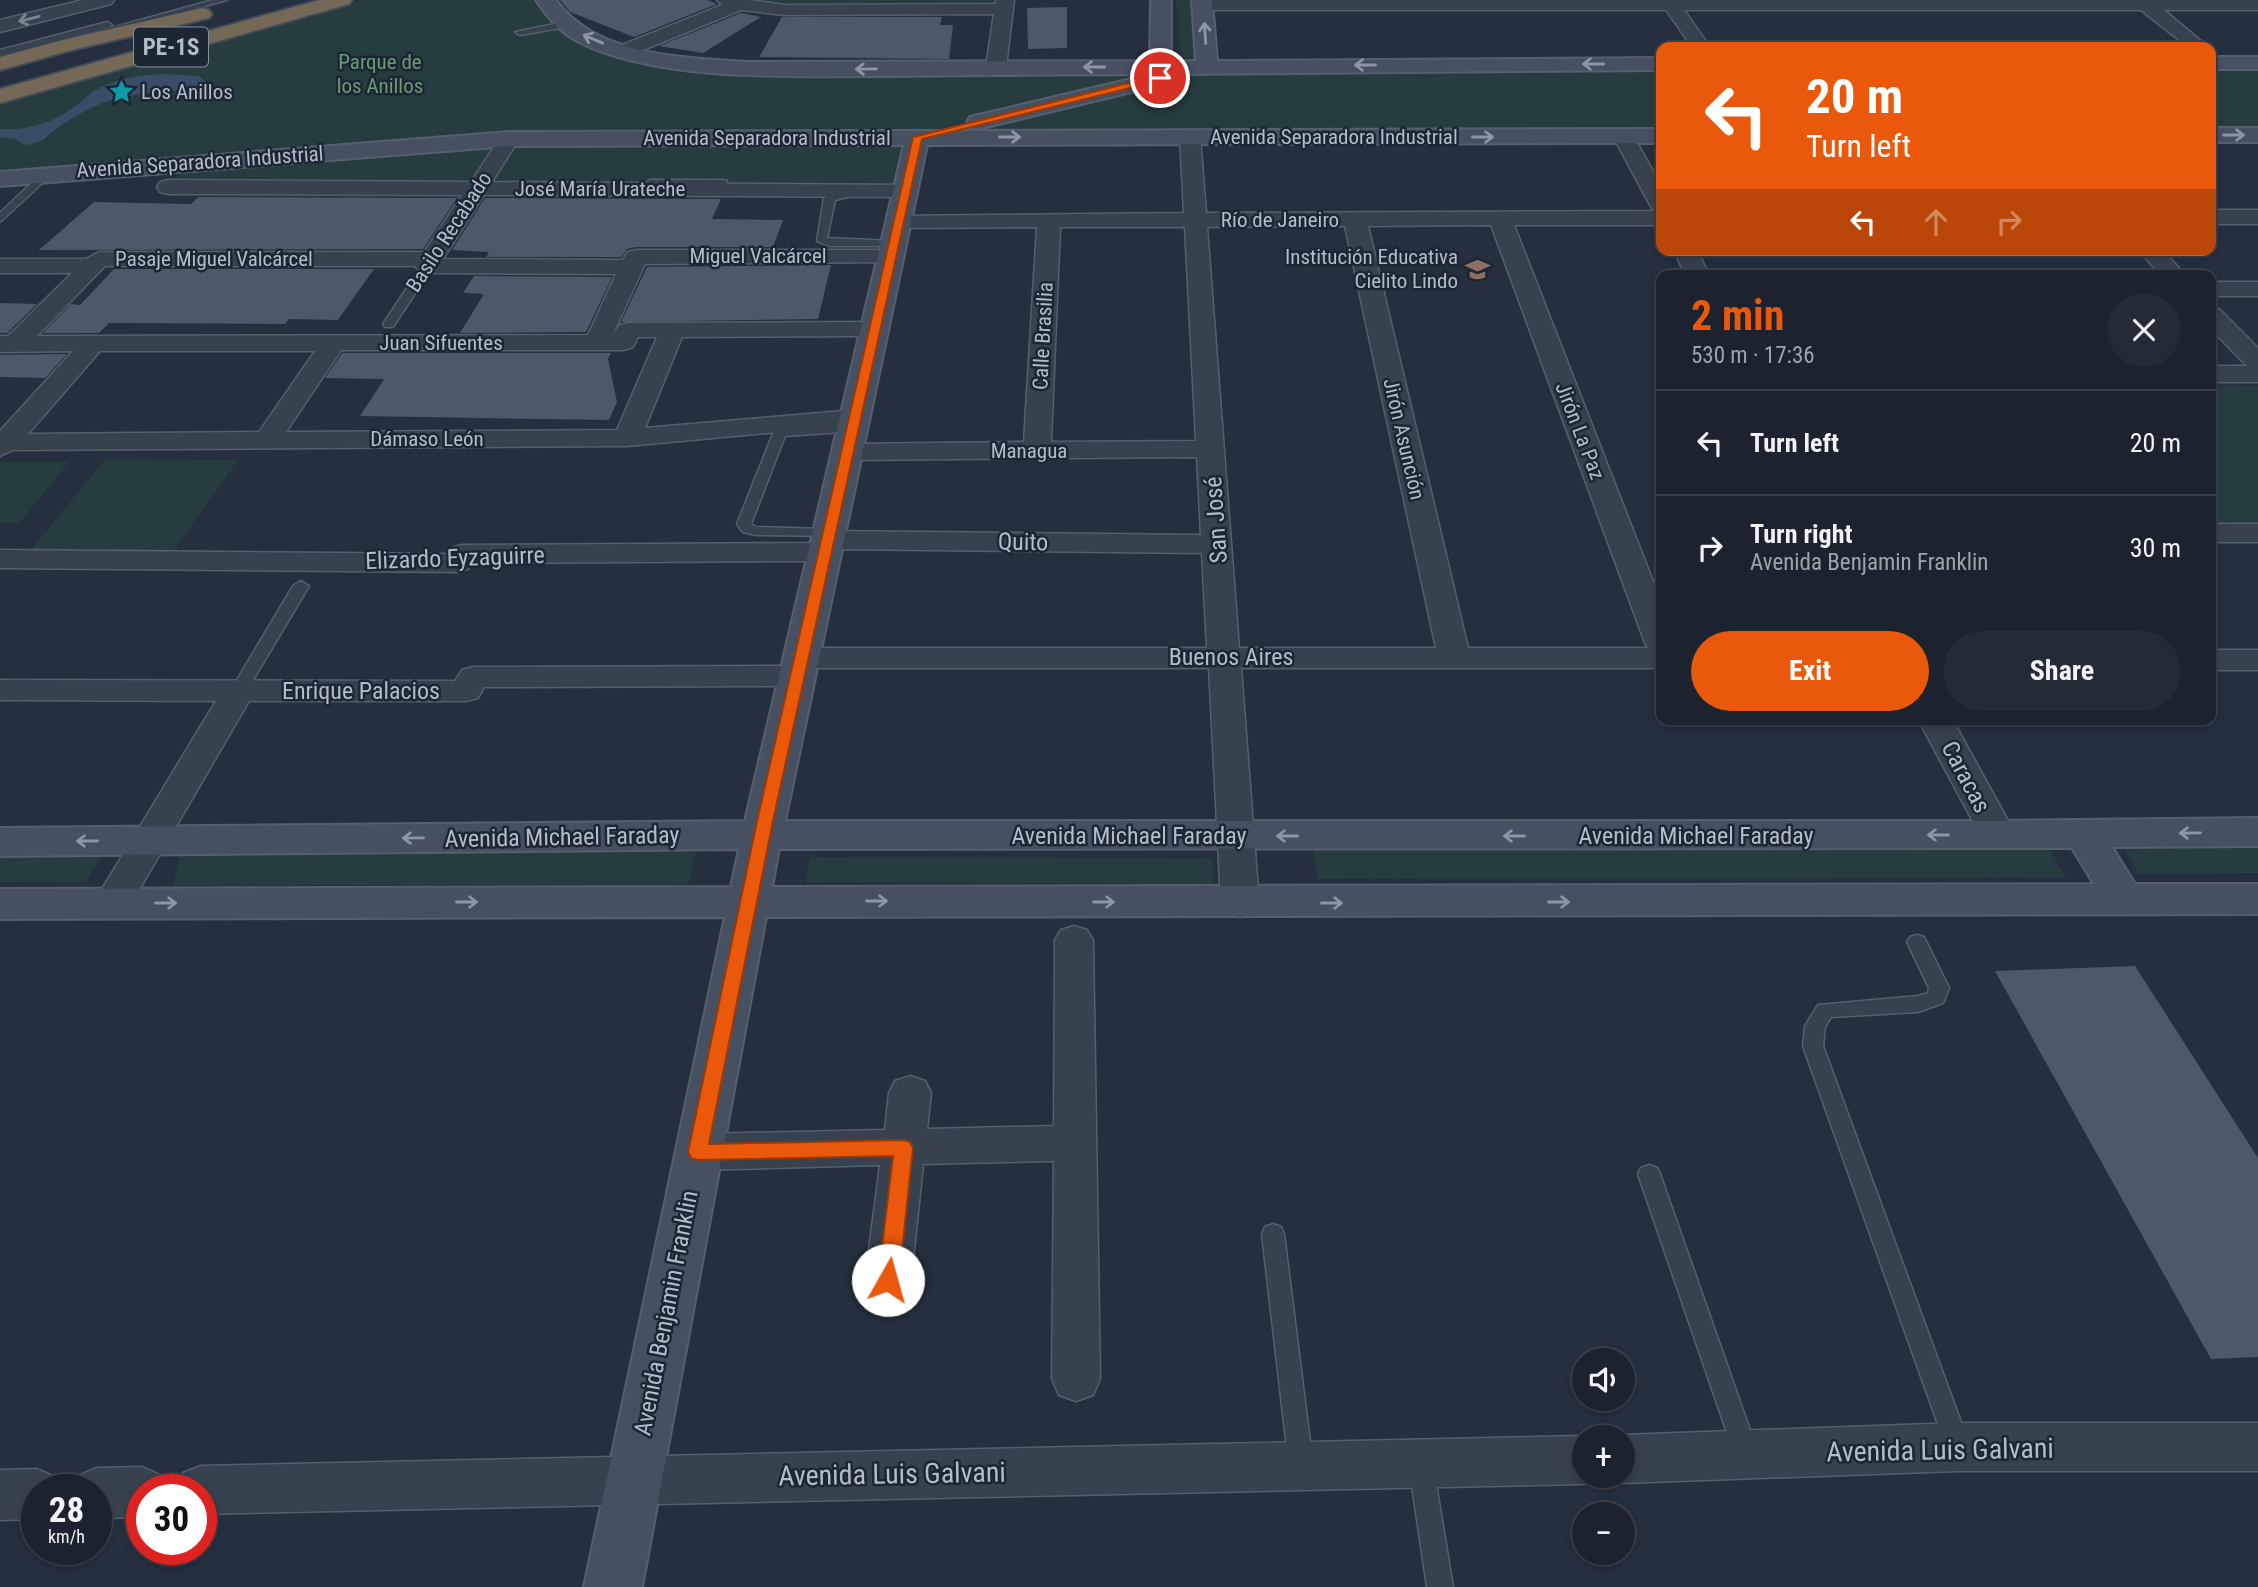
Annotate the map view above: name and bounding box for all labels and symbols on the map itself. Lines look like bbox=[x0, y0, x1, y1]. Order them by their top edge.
one-way arrow bbox=[18, 13, 41, 26]
one-way arrow bbox=[1198, 22, 1211, 45]
road number: PE-1S bbox=[134, 28, 208, 66]
one-way arrow bbox=[583, 32, 605, 45]
pin bbox=[1130, 48, 1190, 108]
park label: Parque de los Anillos bbox=[337, 50, 423, 98]
one-way arrow bbox=[1581, 57, 1604, 71]
one-way arrow bbox=[1354, 58, 1377, 72]
one-way arrow bbox=[1082, 60, 1105, 74]
one-way arrow bbox=[855, 62, 878, 76]
place icon: Los Anillos bbox=[107, 78, 135, 106]
place label: Los Anillos bbox=[141, 80, 233, 104]
street label: Avenida Separadora Industrial bbox=[1210, 125, 1458, 149]
street label: Avenida Separadora Industrial bbox=[643, 126, 891, 150]
one-way arrow bbox=[2222, 128, 2245, 142]
one-way arrow bbox=[998, 130, 1021, 144]
one-way arrow bbox=[1471, 130, 1494, 144]
street label: Avenida Separadora Industrial bbox=[76, 141, 324, 183]
street label: Basilo Recabado bbox=[401, 167, 497, 297]
street label: José María Urateche bbox=[515, 177, 685, 201]
street label: Río de Janeiro bbox=[1221, 208, 1339, 232]
street label: Miguel Valcárcel bbox=[689, 244, 827, 268]
place label: Institución Educativa Cielito Lindo bbox=[1285, 245, 1458, 293]
street label: Pasaje Miguel Valcárcel bbox=[115, 247, 313, 271]
school or university icon: Institución Educativa Cielito Lindo bbox=[1464, 255, 1492, 283]
street label: Calle Brasilia bbox=[1028, 282, 1058, 390]
street label: Juan Sifuentes bbox=[379, 331, 503, 355]
street label: Jirón Asunción bbox=[1378, 376, 1430, 502]
street label: Jirón La Paz bbox=[1550, 379, 1610, 483]
street label: Dámaso León bbox=[370, 427, 484, 451]
street label: Managua bbox=[991, 439, 1067, 463]
street label: San José bbox=[1199, 476, 1233, 564]
street label: Quito bbox=[998, 528, 1048, 556]
street label: Elizardo Eyzaguirre bbox=[365, 541, 545, 575]
street label: Buenos Aires bbox=[1169, 643, 1293, 671]
street label: Enrique Palacios bbox=[282, 677, 440, 705]
street label: Caracas bbox=[1936, 736, 1996, 818]
street label: Avenida Michael Faraday bbox=[444, 821, 680, 853]
street label: Avenida Michael Faraday bbox=[1012, 822, 1246, 850]
street label: Avenida Michael Faraday bbox=[1579, 822, 1813, 850]
one-way arrow bbox=[2179, 826, 2202, 840]
one-way arrow bbox=[1927, 828, 1950, 842]
one-way arrow bbox=[1276, 829, 1299, 843]
one-way arrow bbox=[1503, 829, 1526, 843]
one-way arrow bbox=[401, 831, 424, 845]
one-way arrow bbox=[76, 834, 99, 848]
one-way arrow bbox=[865, 894, 888, 908]
one-way arrow bbox=[455, 895, 478, 909]
one-way arrow bbox=[1093, 895, 1116, 909]
one-way arrow bbox=[1548, 895, 1571, 909]
one-way arrow bbox=[154, 896, 177, 910]
one-way arrow bbox=[1320, 896, 1343, 910]
street label: Avenida Benjamin Franklin bbox=[629, 1188, 703, 1438]
position arrow bbox=[851, 1243, 925, 1317]
street label: Avenida Luis Galvani bbox=[1826, 1432, 2054, 1468]
street label: Avenida Luis Galvani bbox=[778, 1456, 1006, 1492]
speed limit sign: 30 bbox=[126, 1474, 217, 1565]

